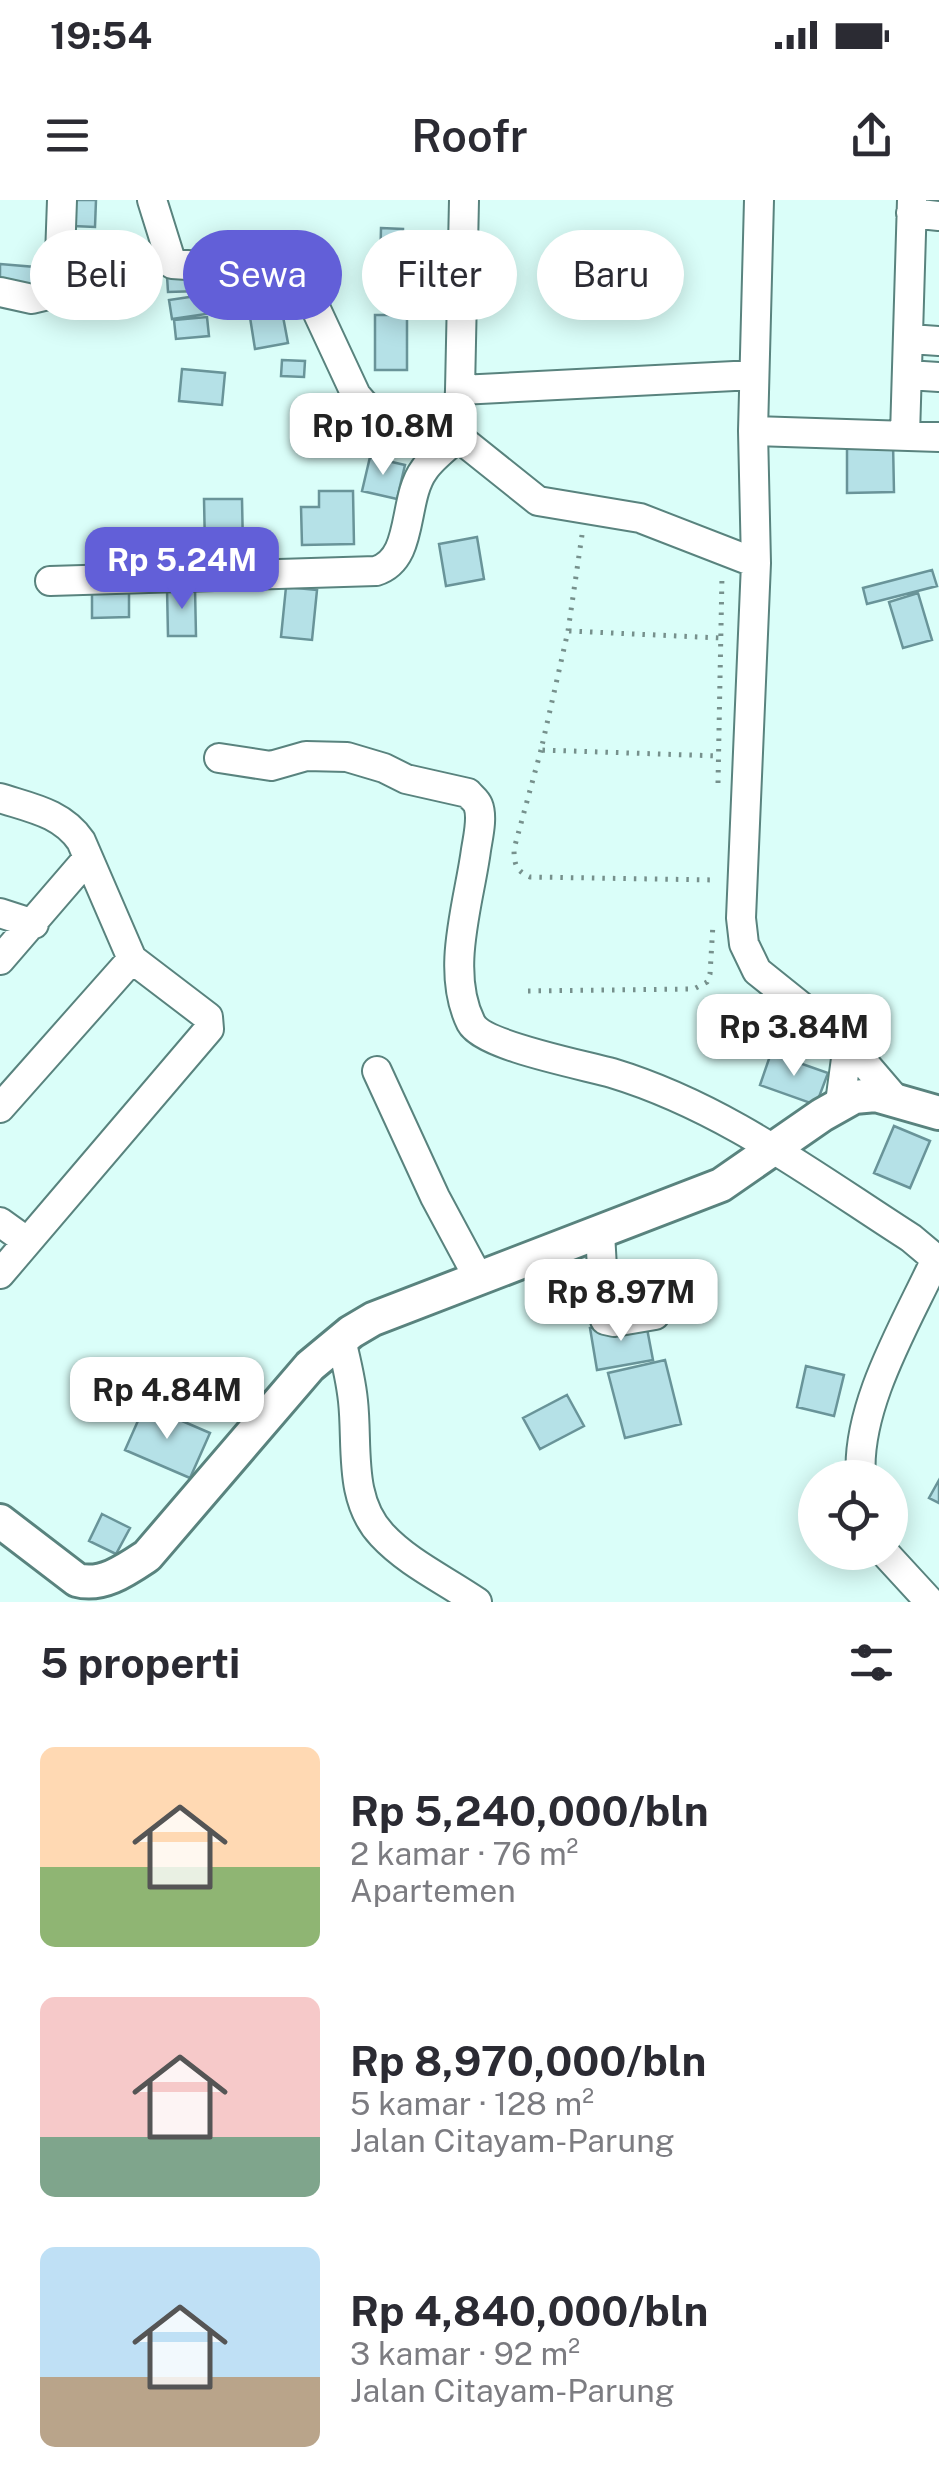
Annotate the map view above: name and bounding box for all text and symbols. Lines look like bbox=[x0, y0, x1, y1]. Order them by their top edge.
text: 19:54 bbox=[50, 13, 152, 58]
icon: menu bbox=[40, 108, 95, 163]
icon: share bbox=[844, 108, 899, 163]
text: Roofr bbox=[411, 109, 528, 162]
chip: Beli bbox=[30, 230, 163, 320]
chip: Sewa bbox=[183, 230, 342, 320]
chip: Filter bbox=[362, 230, 517, 320]
chip: Baru bbox=[537, 230, 684, 320]
pin: Rp 10.8M bbox=[280, 393, 486, 478]
text: Rp 10.8M bbox=[312, 407, 454, 444]
pin: Rp 5.24M bbox=[79, 527, 285, 612]
text: Rp 5.24M bbox=[107, 541, 257, 578]
pin: Rp 3.84M bbox=[691, 994, 897, 1079]
text: Rp 3.84M bbox=[719, 1008, 869, 1045]
pin: Rp 8.97M bbox=[518, 1259, 724, 1344]
text: Rp 8.97M bbox=[547, 1273, 695, 1310]
pin: Rp 4.84M bbox=[64, 1357, 270, 1442]
text: Rp 4.84M bbox=[92, 1371, 242, 1408]
map controls bbox=[798, 1460, 908, 1570]
button: locate bbox=[798, 1460, 908, 1570]
icon: filters bbox=[844, 1635, 899, 1690]
text: 5 properti bbox=[40, 1638, 240, 1687]
text: Rp 5,240,000/bln bbox=[350, 1786, 709, 1835]
icon: home bbox=[120, 1787, 240, 1907]
text: 2 kamar · 76 m² bbox=[350, 1835, 578, 1872]
text: Apartemen bbox=[350, 1872, 516, 1909]
text: Rp 8,970,000/bln bbox=[350, 2036, 706, 2085]
icon: home bbox=[120, 2037, 240, 2157]
text: 5 kamar · 128 m² bbox=[350, 2085, 594, 2122]
text: Jalan Citayam-Parung bbox=[350, 2122, 675, 2159]
text: Rp 4,840,000/bln bbox=[350, 2286, 708, 2335]
icon: home bbox=[120, 2287, 240, 2407]
text: 3 kamar · 92 m² bbox=[350, 2335, 580, 2372]
text: Jalan Citayam-Parung bbox=[350, 2372, 675, 2409]

